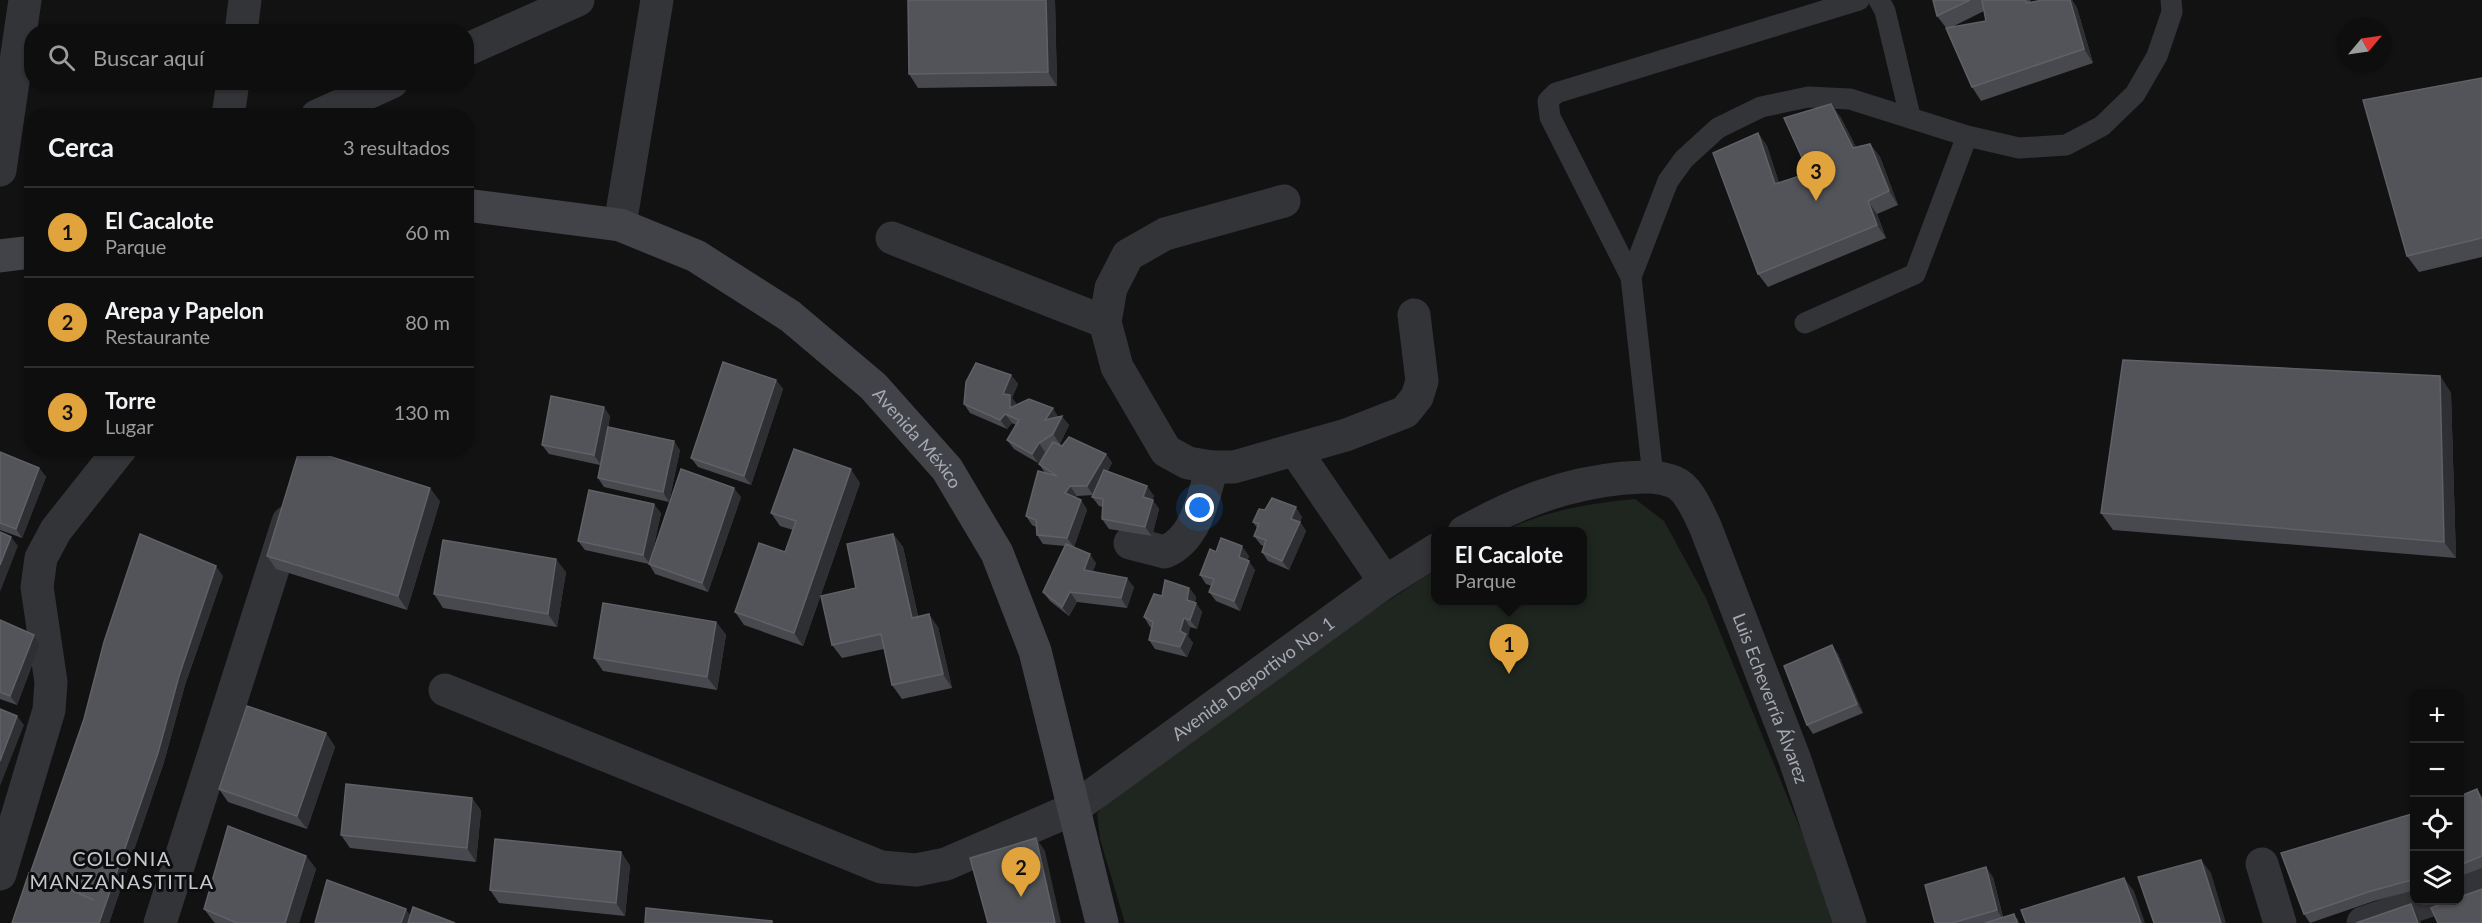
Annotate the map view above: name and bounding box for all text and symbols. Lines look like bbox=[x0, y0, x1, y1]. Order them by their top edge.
north arrow bbox=[2338, 18, 2392, 72]
search box bbox=[24, 24, 474, 90]
icon: search bbox=[45, 41, 78, 74]
text: Buscar aquí bbox=[93, 44, 204, 71]
text: Cerca bbox=[48, 131, 114, 163]
text: 3 resultados bbox=[343, 135, 450, 159]
pin: 3 bbox=[1796, 152, 1836, 201]
text: El Cacalote bbox=[105, 207, 214, 234]
text: 1 bbox=[62, 220, 73, 244]
text: 60 m bbox=[405, 220, 450, 244]
text: Parque bbox=[105, 234, 166, 258]
text: Arepa y Papelon bbox=[105, 297, 264, 324]
text: 2 bbox=[62, 310, 73, 334]
text: 80 m bbox=[405, 310, 450, 334]
text: Restaurante bbox=[105, 324, 210, 348]
street label: Avenida México bbox=[869, 383, 967, 492]
text: Torre bbox=[105, 387, 156, 414]
text: 3 bbox=[62, 400, 73, 424]
text: 130 m bbox=[394, 400, 450, 424]
text: Lugar bbox=[105, 414, 153, 438]
your location bbox=[1185, 493, 1214, 522]
popup bbox=[1431, 527, 1587, 605]
text: El Cacalote bbox=[1455, 541, 1563, 568]
text: Parque bbox=[1455, 568, 1516, 592]
street label: Luis Echeverría Álvarez bbox=[1728, 610, 1813, 786]
street label: Avenida Deportivo No. 1 bbox=[1167, 612, 1338, 745]
pin: 1 bbox=[1490, 624, 1528, 674]
map controls bbox=[2410, 689, 2464, 905]
button: + bbox=[2410, 689, 2464, 743]
button: − bbox=[2410, 743, 2464, 797]
button: locate bbox=[2410, 797, 2464, 851]
district label: COLONIA MANZANASTITLA bbox=[29, 846, 215, 893]
pin: 2 bbox=[1002, 848, 1040, 897]
button: layers bbox=[2410, 851, 2464, 905]

